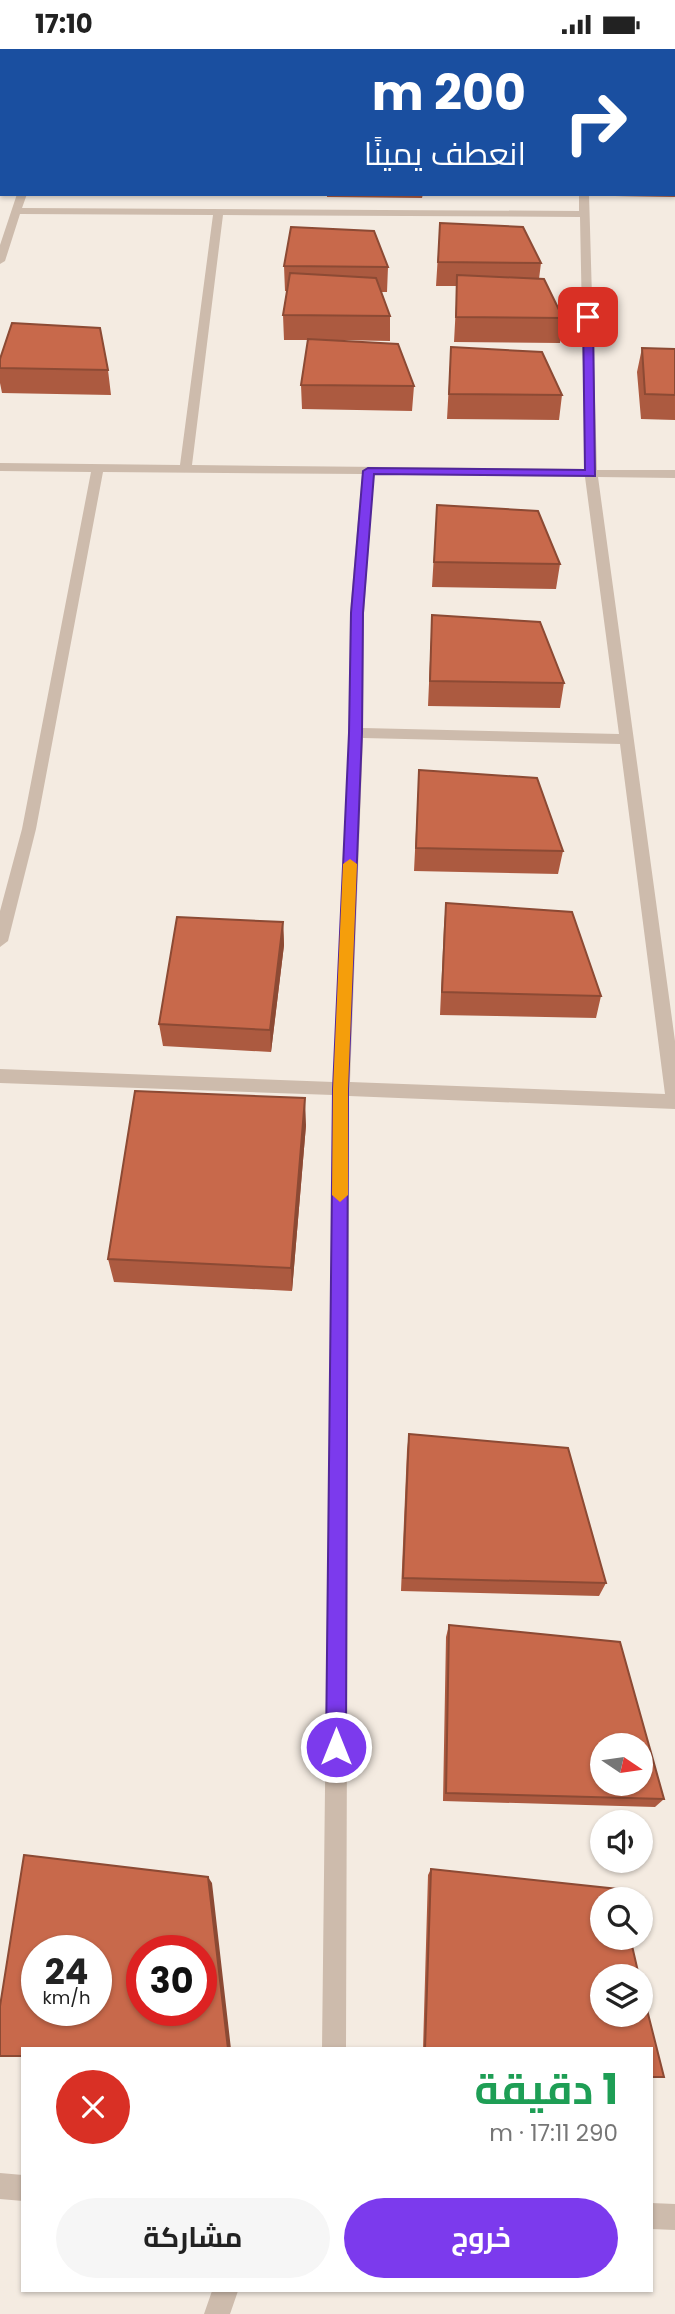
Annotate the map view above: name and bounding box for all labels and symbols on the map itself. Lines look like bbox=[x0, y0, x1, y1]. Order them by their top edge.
pin bbox=[558, 287, 618, 347]
position arrow bbox=[299, 1710, 373, 1784]
north arrow bbox=[590, 1733, 653, 1795]
speed limit sign: 30 bbox=[126, 1935, 217, 2026]

